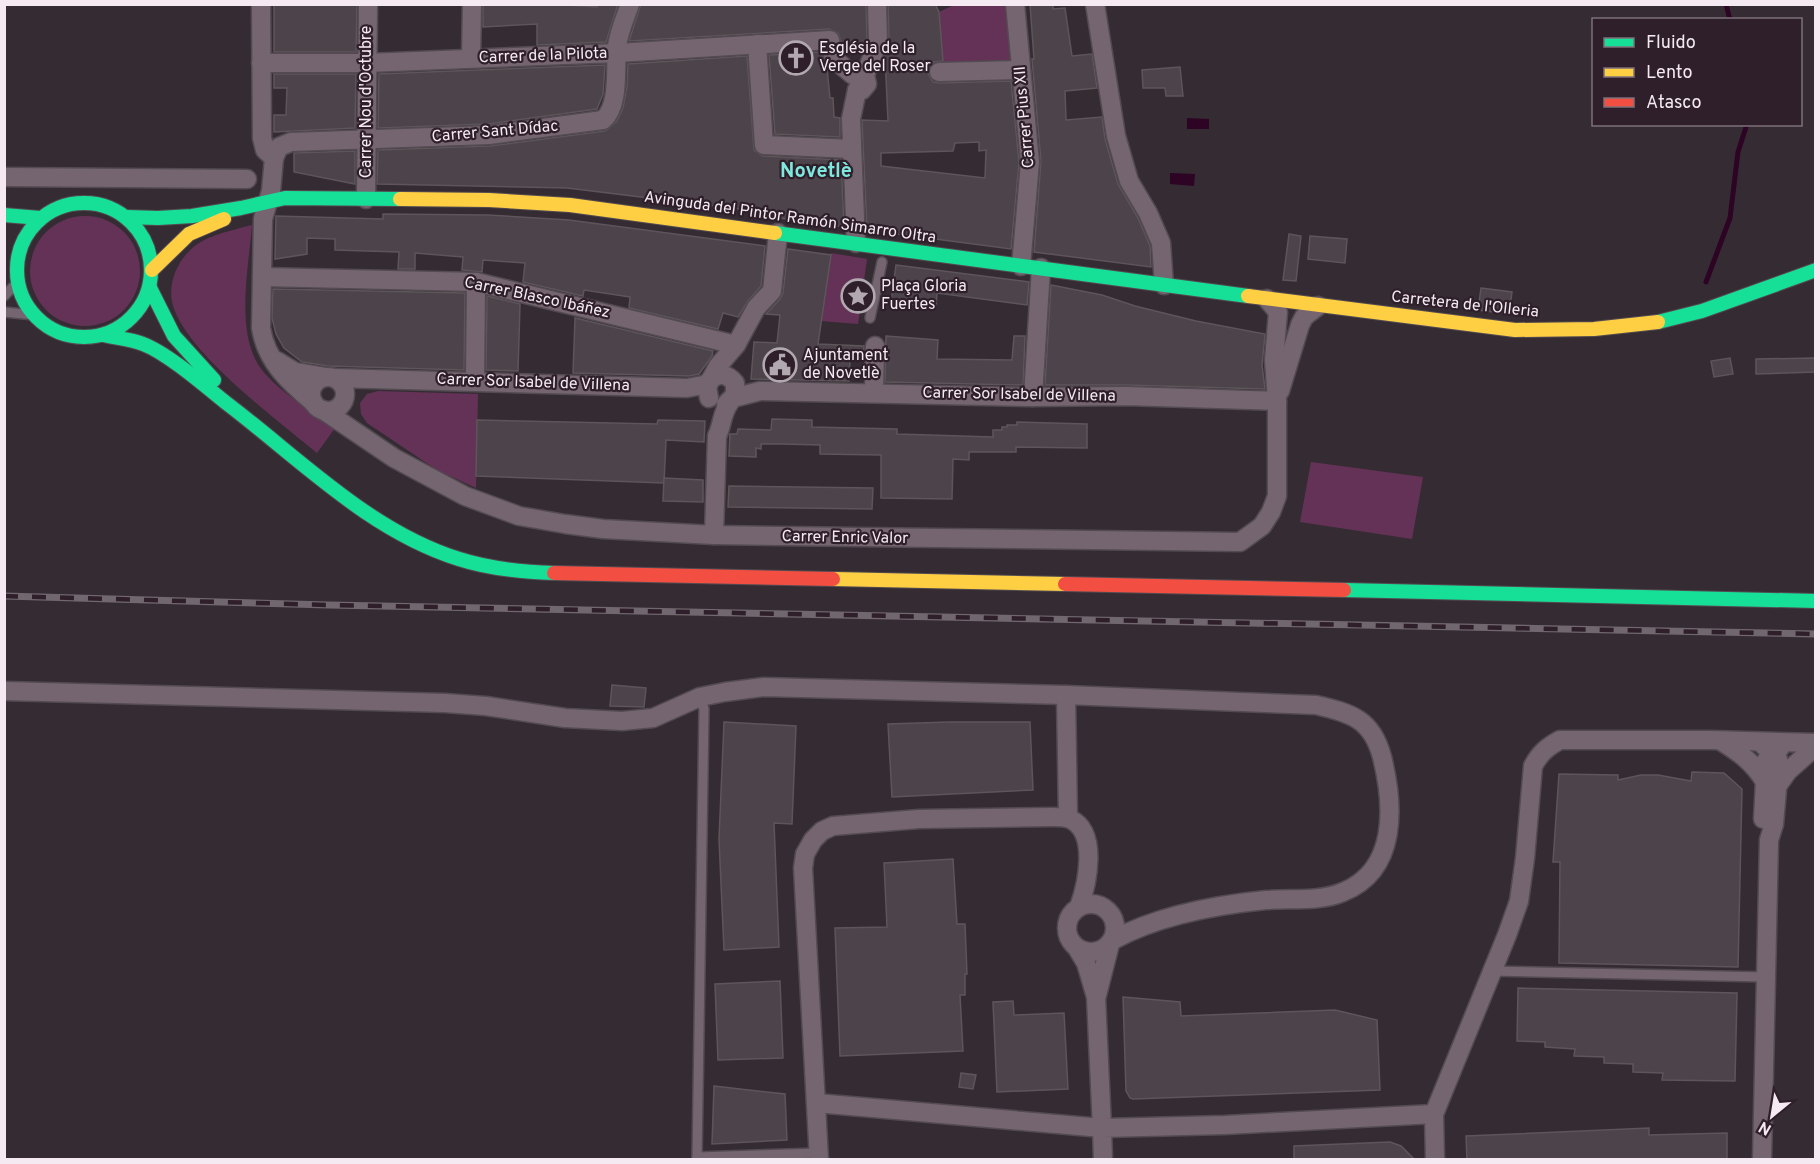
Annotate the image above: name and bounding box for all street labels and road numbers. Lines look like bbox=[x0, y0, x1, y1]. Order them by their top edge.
street label: Carrer Nou d'Octubre bbox=[357, 26, 377, 178]
street label: Carrer de la Pilota bbox=[478, 44, 608, 68]
street label: Carrer Pius XII bbox=[1011, 65, 1039, 169]
street label: Carrer Sant Dídac bbox=[431, 116, 559, 148]
street label: Avinguda del Pintor Ramón Simarro Oltra bbox=[643, 188, 937, 248]
street label: Carrer Blasco Ibáñez bbox=[462, 273, 612, 323]
street label: Carretera de l'Olleria bbox=[1390, 287, 1540, 323]
street label: Carrer Sor Isabel de Villena bbox=[436, 370, 630, 396]
street label: Carrer Sor Isabel de Villena bbox=[922, 383, 1116, 407]
street label: Carrer Enric Valor bbox=[781, 527, 909, 549]

